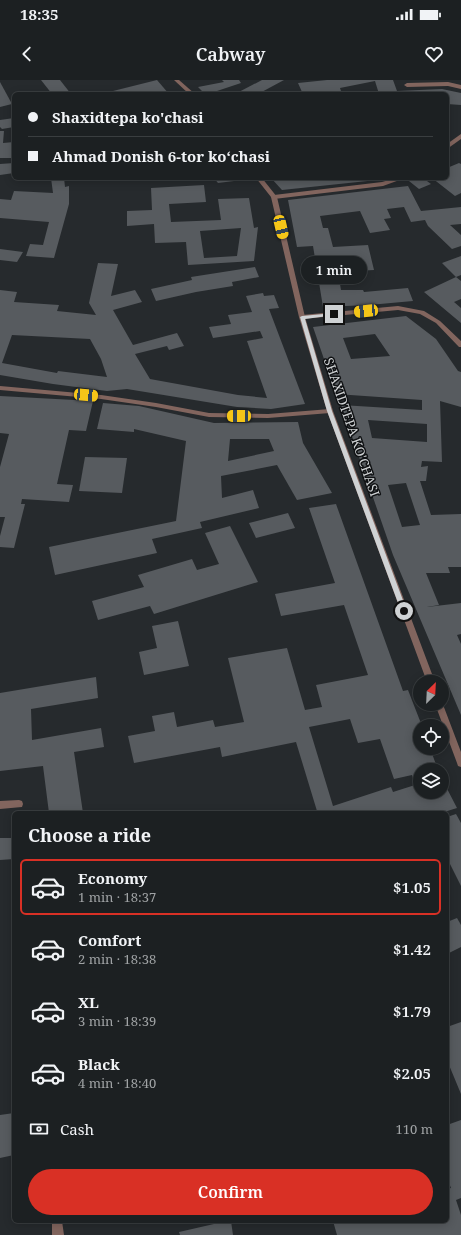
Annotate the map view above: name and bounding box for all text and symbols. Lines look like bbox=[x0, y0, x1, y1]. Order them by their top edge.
text: 18:35 bbox=[20, 4, 58, 24]
text: Cabway bbox=[196, 42, 265, 66]
icon: back bbox=[16, 43, 38, 65]
icon: heart bbox=[423, 43, 445, 65]
text: Shaxidtepa ko'chasi bbox=[52, 107, 204, 127]
text: Ahmad Donish 6-tor koʻchasi bbox=[52, 146, 270, 166]
car bbox=[272, 214, 290, 240]
callout: 1 min bbox=[301, 256, 367, 284]
text: 1 min bbox=[316, 261, 352, 279]
car bbox=[353, 304, 379, 318]
route end bbox=[325, 305, 343, 323]
street label: SHAXIDTEPA KO'CHASI bbox=[320, 355, 384, 499]
car bbox=[74, 388, 98, 402]
car bbox=[227, 410, 251, 422]
route start bbox=[395, 602, 413, 620]
north arrow bbox=[413, 675, 449, 711]
map controls bbox=[413, 675, 449, 799]
button: locate bbox=[413, 719, 449, 755]
button: layers bbox=[413, 763, 449, 799]
text: Choose a ride bbox=[28, 823, 151, 847]
text: Economy bbox=[78, 868, 147, 888]
icon: car bbox=[30, 869, 66, 905]
text: $1.05 bbox=[393, 877, 431, 897]
text: 1 min · 18:37 bbox=[78, 888, 156, 906]
text: Comfort bbox=[78, 930, 141, 950]
icon: car bbox=[30, 931, 66, 967]
text: $1.42 bbox=[393, 939, 431, 959]
text: 2 min · 18:38 bbox=[78, 950, 156, 968]
text: XL bbox=[78, 992, 99, 1012]
icon: car bbox=[30, 993, 66, 1029]
text: $1.79 bbox=[393, 1001, 431, 1021]
text: 3 min · 18:39 bbox=[78, 1012, 156, 1030]
text: Black bbox=[78, 1054, 120, 1074]
icon: car bbox=[30, 1055, 66, 1091]
text: $2.05 bbox=[393, 1063, 431, 1083]
text: 4 min · 18:40 bbox=[78, 1074, 156, 1092]
icon: cash bbox=[28, 1118, 50, 1140]
text: Cash bbox=[60, 1119, 94, 1139]
text: 110 m bbox=[396, 1120, 433, 1138]
button: Confirm bbox=[28, 1169, 433, 1215]

